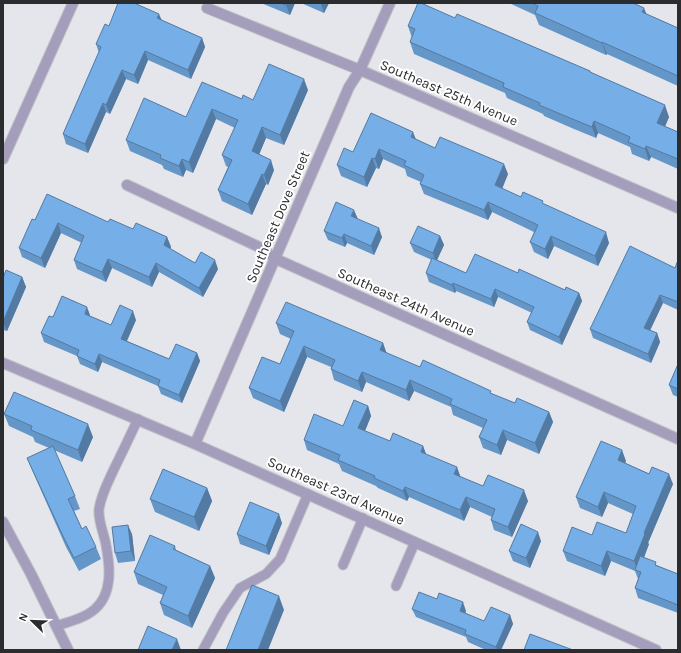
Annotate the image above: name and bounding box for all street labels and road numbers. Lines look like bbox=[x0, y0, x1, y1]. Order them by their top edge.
street label: Southeast 25th Avenue bbox=[377, 56, 521, 130]
street label: Southeast Dove Street bbox=[242, 148, 314, 286]
street label: Southeast 24th Avenue bbox=[335, 264, 477, 340]
street label: Southeast 23rd Avenue bbox=[265, 453, 407, 529]

